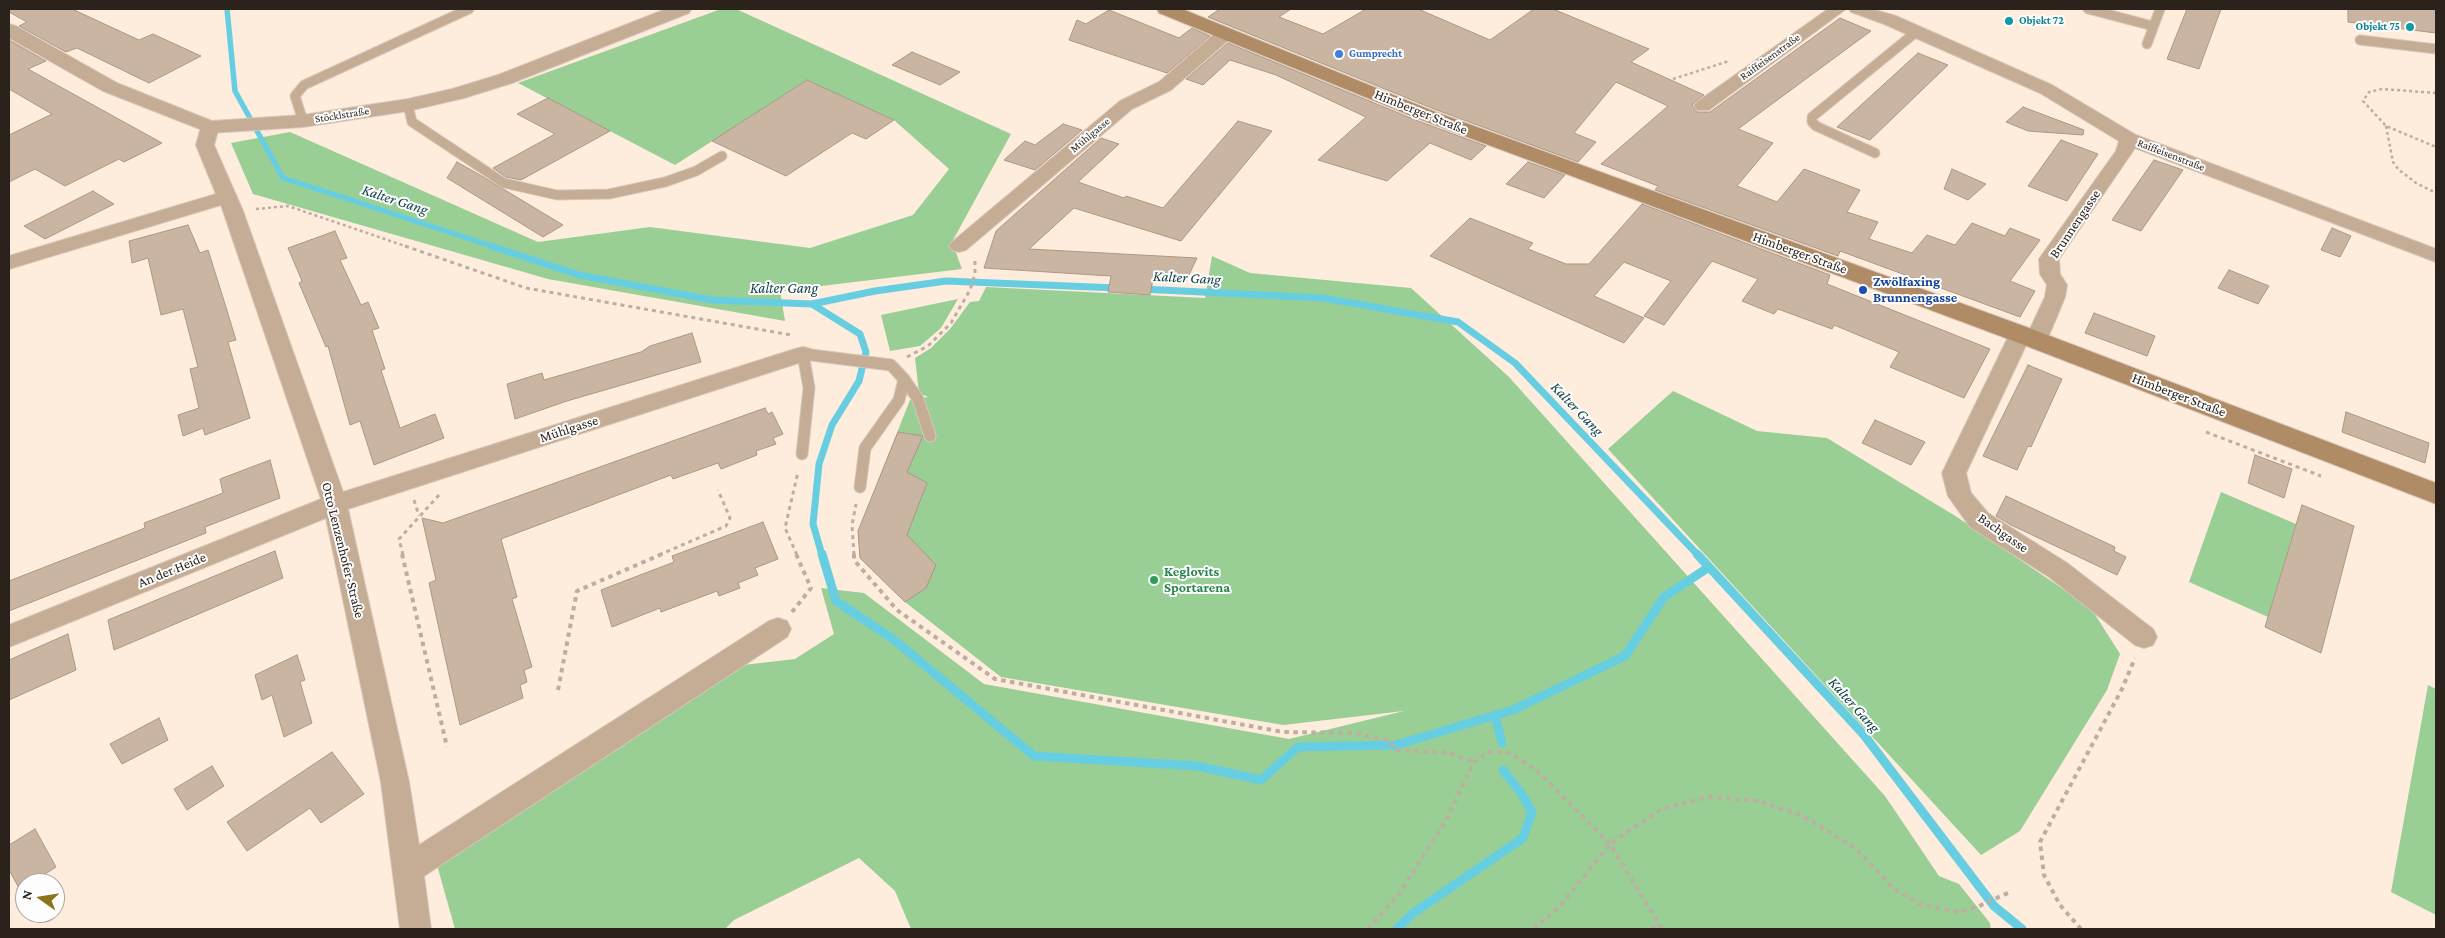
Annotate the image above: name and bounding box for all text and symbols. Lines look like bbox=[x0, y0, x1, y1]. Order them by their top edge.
place label: Objekt 72 bbox=[2019, 14, 2064, 28]
marker: Objekt 72 bbox=[2003, 15, 2015, 27]
place label: Objekt 75 bbox=[2356, 20, 2400, 34]
marker: Objekt 75 bbox=[2404, 21, 2416, 33]
street label: Raiffeisenstraße bbox=[1737, 31, 1803, 83]
place label: Gumprecht bbox=[1349, 47, 1402, 61]
marker: Gumprecht bbox=[1333, 48, 1345, 60]
street label: Himberger Straße bbox=[1372, 86, 1470, 138]
street label: Stöcklstraße bbox=[314, 104, 370, 126]
street label: Mühlgasse bbox=[1068, 115, 1112, 155]
street label: Raiffeisenstraße bbox=[2136, 136, 2206, 174]
water label: Kalter Gang bbox=[360, 181, 430, 219]
street label: Brunnengasse bbox=[2046, 187, 2104, 261]
street label: Himberger Straße bbox=[1751, 228, 1849, 278]
water label: Kalter Gang bbox=[1153, 267, 1221, 289]
place label: Zwölfaxing Brunnengasse bbox=[1873, 274, 1957, 306]
water label: Kalter Gang bbox=[750, 279, 818, 297]
marker: Zwölfaxing Brunnengasse bbox=[1857, 284, 1869, 296]
street label: Himberger Straße bbox=[2130, 369, 2228, 421]
water label: Kalter Gang bbox=[1547, 378, 1607, 440]
street label: Mühlgasse bbox=[538, 412, 600, 446]
street label: Otto Lenzenhofer-Straße bbox=[318, 480, 368, 620]
street label: Bachgasse bbox=[1975, 510, 2031, 556]
street label: An der Heide bbox=[136, 549, 208, 591]
place label: Keglovits Sportarena bbox=[1164, 564, 1230, 596]
marker: Keglovits Sportarena bbox=[1148, 574, 1160, 586]
water label: Kalter Gang bbox=[1825, 674, 1883, 736]
north arrow bbox=[15, 873, 65, 923]
text: N bbox=[17, 888, 35, 901]

